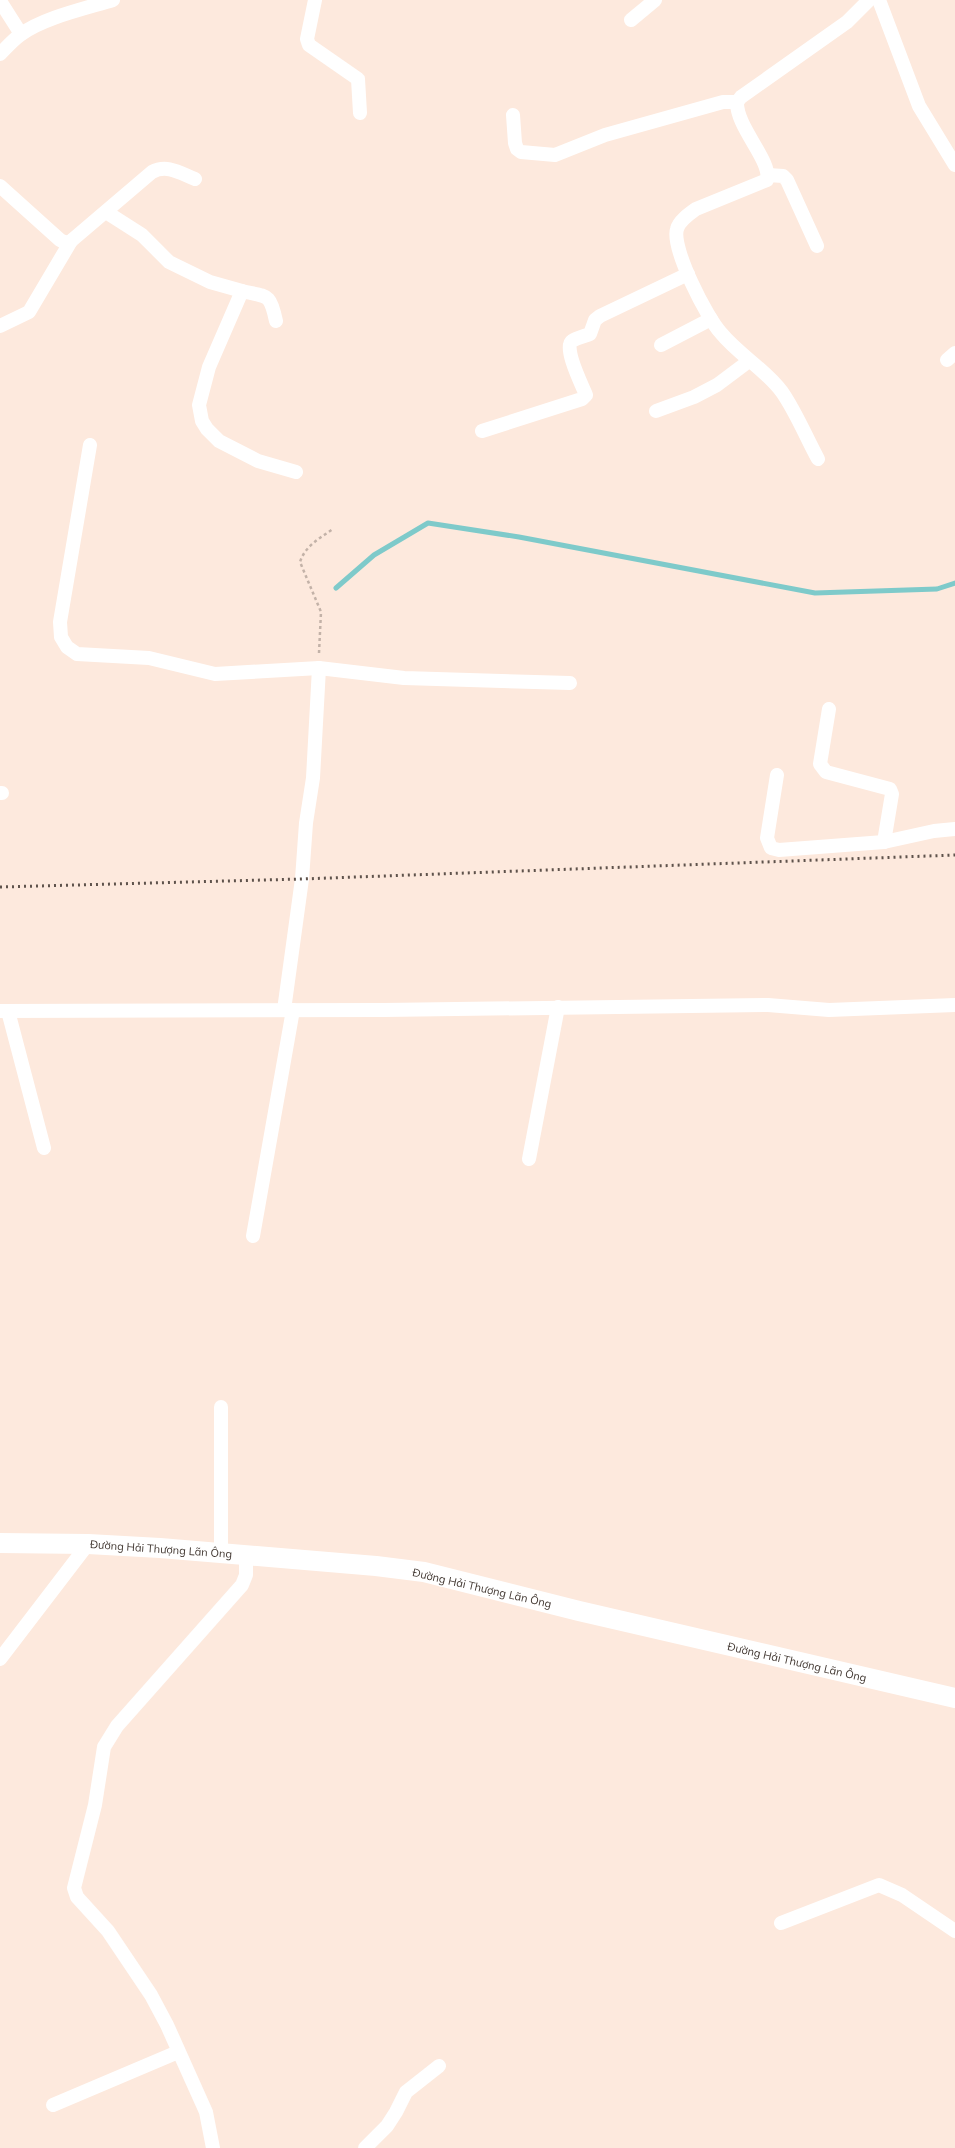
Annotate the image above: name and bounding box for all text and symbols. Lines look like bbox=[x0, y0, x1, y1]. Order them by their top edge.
street label: Đường Hải Thượng Lãn Ông bbox=[89, 1537, 233, 1561]
street label: Đường Hải Thượng Lãn Ông bbox=[411, 1565, 553, 1611]
street label: Đường Hải Thượng Lãn Ông bbox=[726, 1639, 868, 1685]

